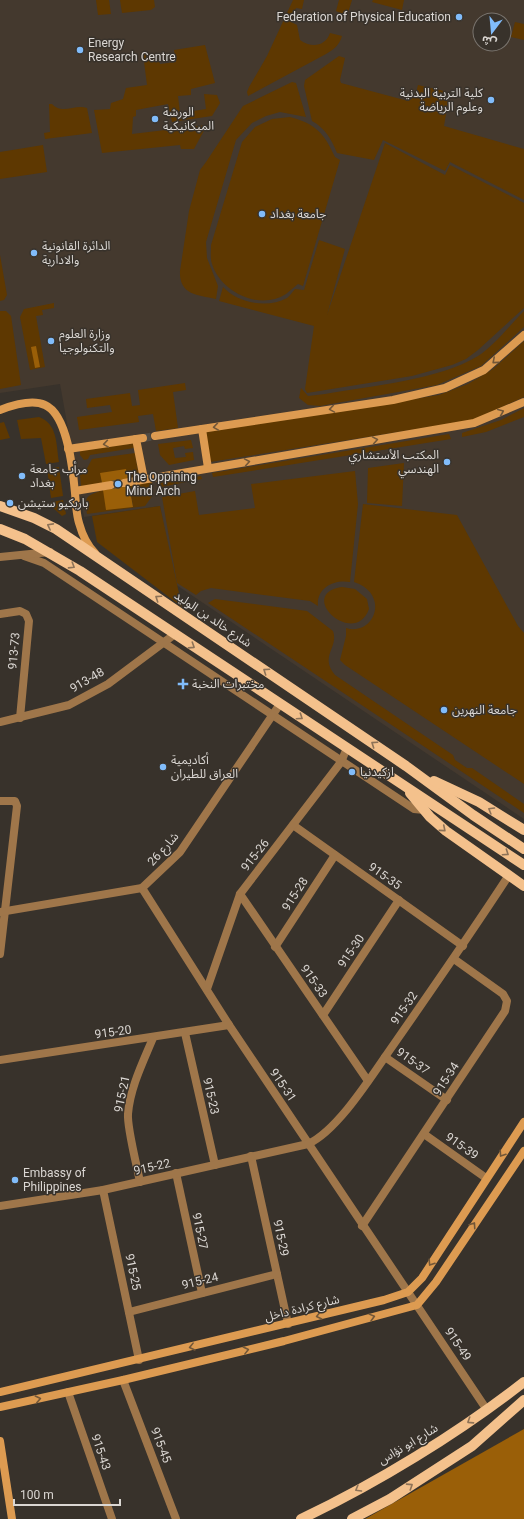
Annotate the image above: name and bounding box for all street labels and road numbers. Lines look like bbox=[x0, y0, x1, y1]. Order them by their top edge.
street label: شارع خالد بن الوليد bbox=[171, 588, 254, 652]
street label: 913-73 bbox=[5, 632, 23, 670]
street label: 913-48 bbox=[67, 665, 107, 695]
street label: شارع 26 bbox=[144, 829, 183, 870]
street label: 915-26 bbox=[238, 836, 272, 874]
street label: 915-35 bbox=[366, 860, 404, 892]
street label: 915-28 bbox=[279, 874, 311, 913]
street label: 915-30 bbox=[335, 932, 367, 970]
street label: 915-33 bbox=[298, 962, 330, 1000]
street label: 915-32 bbox=[388, 989, 420, 1027]
street label: 915-20 bbox=[94, 1022, 133, 1042]
street label: 915-37 bbox=[394, 1045, 432, 1077]
street label: 915-34 bbox=[430, 1059, 462, 1098]
street label: 915-31 bbox=[267, 1066, 299, 1104]
street label: 915-21 bbox=[111, 1074, 133, 1114]
street label: 915-23 bbox=[200, 1076, 222, 1116]
street label: 915-39 bbox=[443, 1130, 481, 1162]
street label: 915-22 bbox=[132, 1156, 172, 1178]
street label: 915-27 bbox=[189, 1211, 211, 1251]
street label: 915-29 bbox=[270, 1218, 292, 1258]
street label: 915-25 bbox=[122, 1252, 144, 1292]
street label: 915-24 bbox=[180, 1270, 220, 1292]
street label: شارع كرادة داخل bbox=[263, 1292, 341, 1326]
street label: 915-49 bbox=[442, 1325, 474, 1363]
street label: شارع ابو نؤاس bbox=[376, 1421, 442, 1469]
street label: 915-45 bbox=[148, 1425, 174, 1465]
street label: 915-43 bbox=[88, 1432, 114, 1472]

